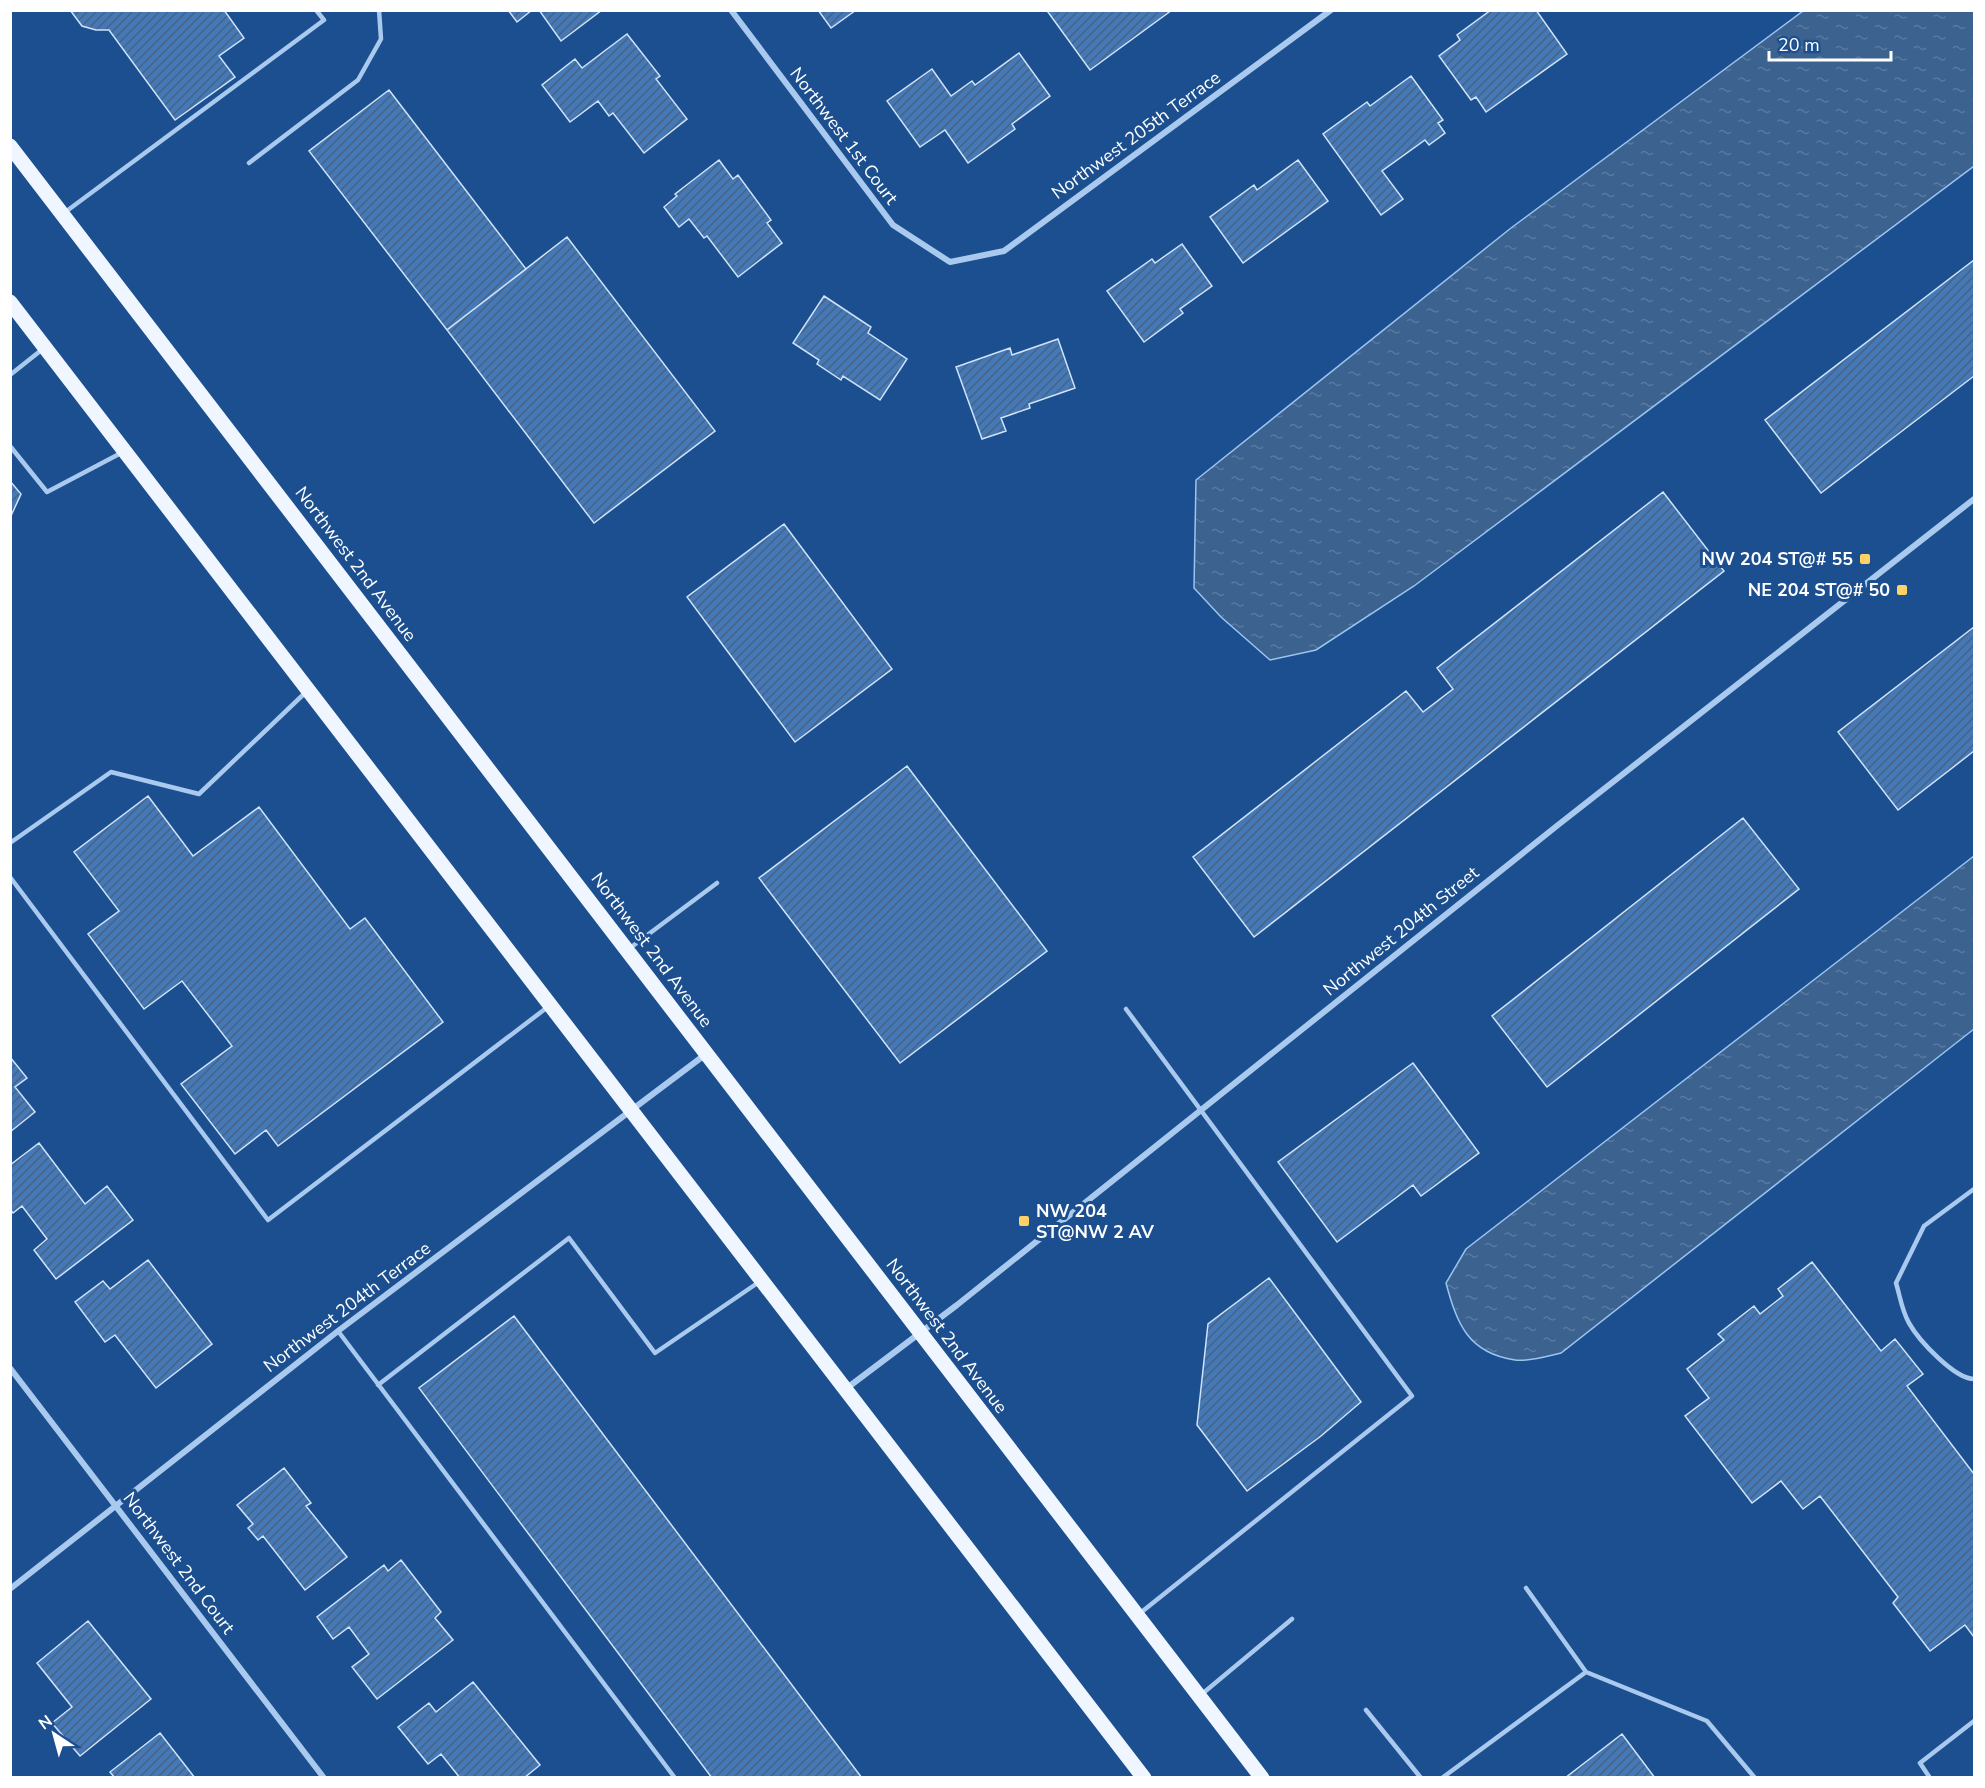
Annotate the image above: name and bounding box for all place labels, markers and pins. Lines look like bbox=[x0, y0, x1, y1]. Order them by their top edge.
place label: NW 204 ST@# 55 bbox=[1702, 547, 1853, 571]
marker: NW 204 ST@# 55 bbox=[1858, 552, 1872, 566]
place label: NE 204 ST@# 50 bbox=[1748, 578, 1890, 602]
marker: NE 204 ST@# 50 bbox=[1895, 583, 1909, 597]
place label: NW 204 ST@NW 2 AV bbox=[1036, 1199, 1155, 1244]
marker: NW 204 ST@NW 2 AV bbox=[1017, 1214, 1031, 1228]

